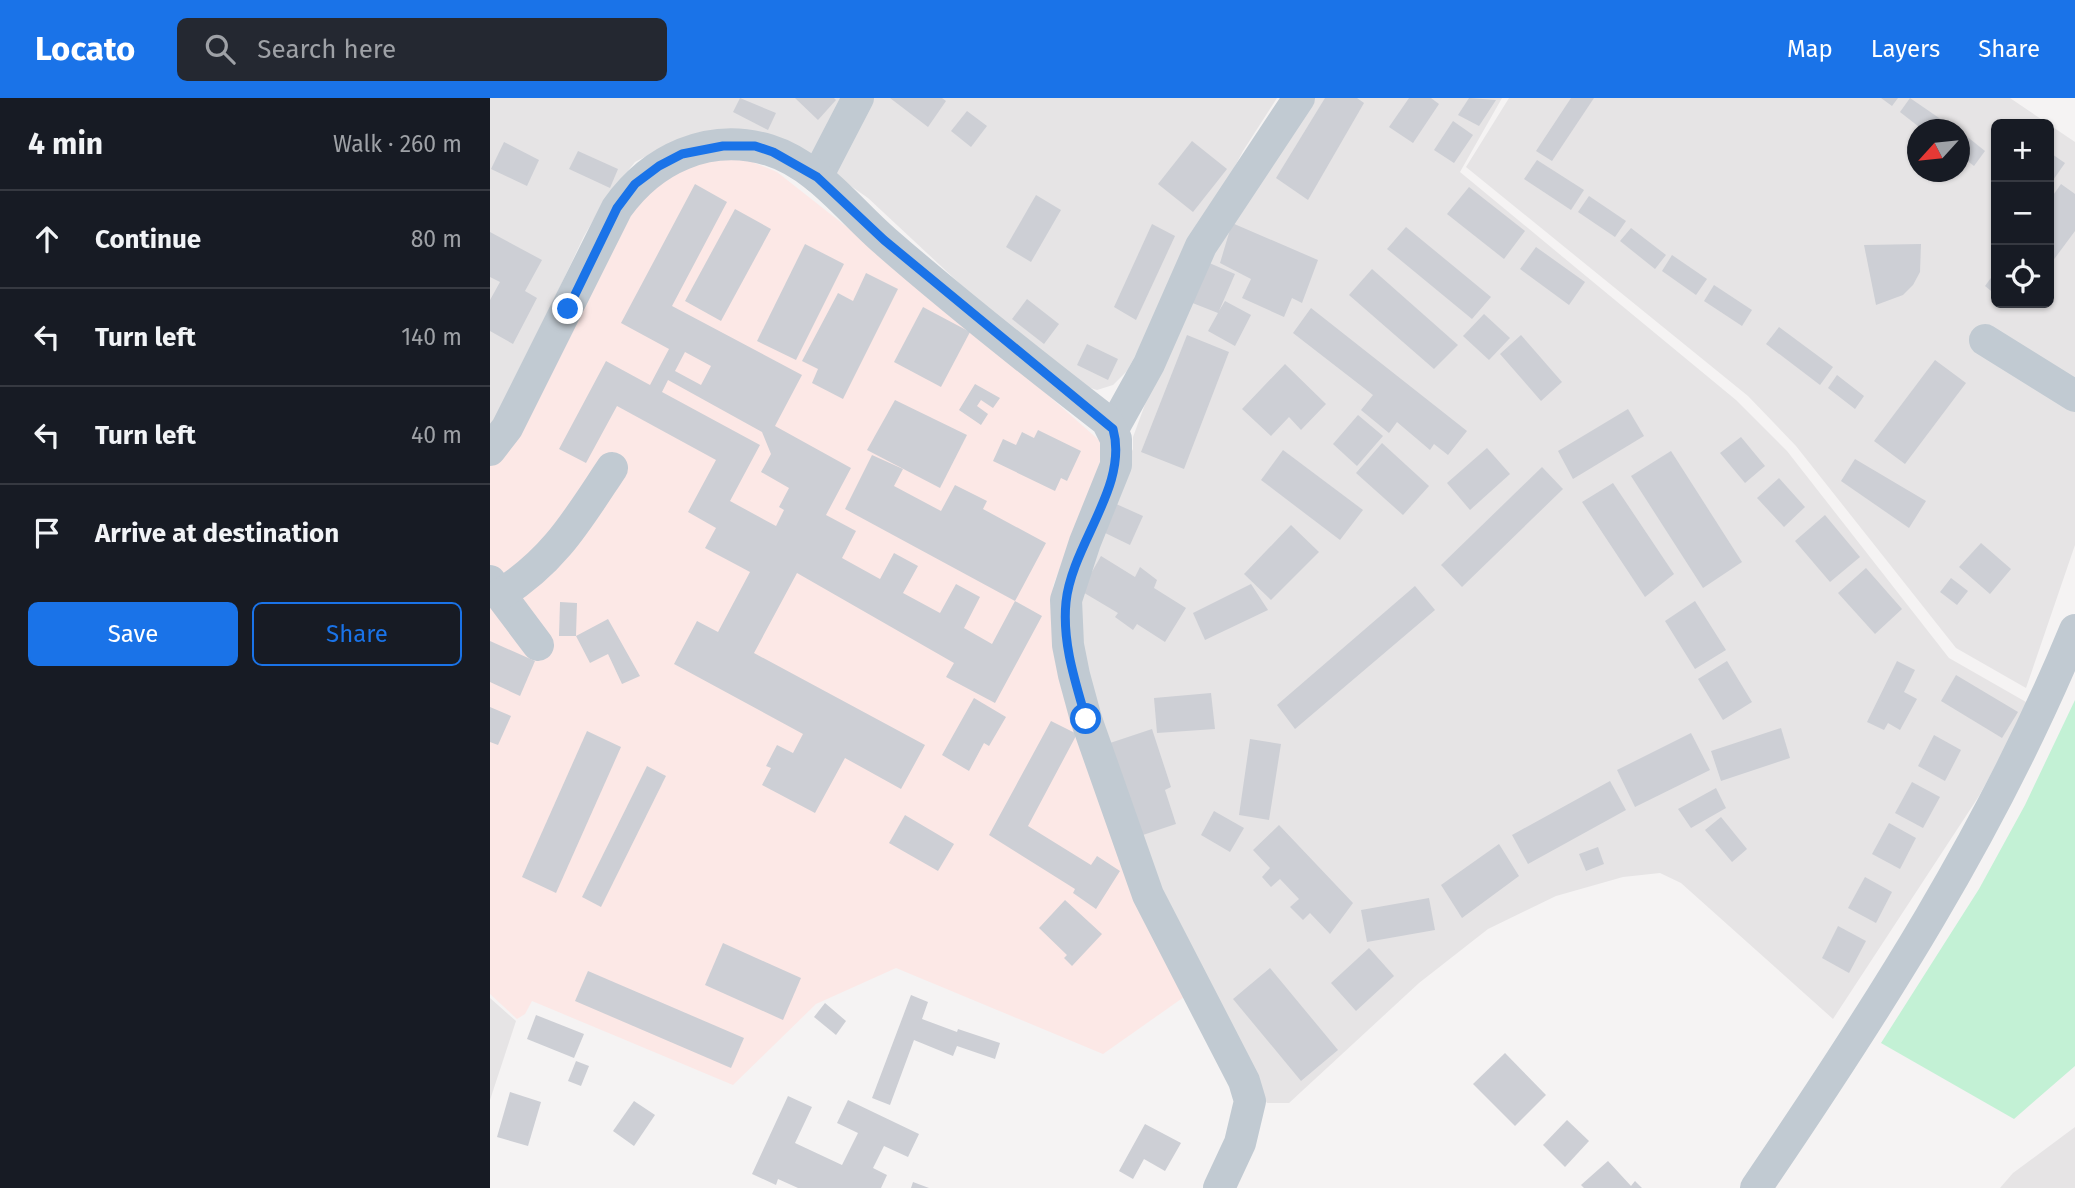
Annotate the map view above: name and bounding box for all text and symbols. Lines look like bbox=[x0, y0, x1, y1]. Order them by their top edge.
search box bbox=[177, 18, 667, 81]
text: Locato bbox=[35, 29, 135, 69]
icon: search bbox=[201, 30, 239, 68]
text: Search here bbox=[257, 34, 396, 65]
text: Map bbox=[1787, 35, 1833, 63]
text: Layers bbox=[1871, 35, 1940, 63]
text: Share bbox=[1978, 35, 2040, 63]
north arrow bbox=[1907, 119, 1970, 182]
map controls bbox=[1991, 119, 2054, 308]
button: + bbox=[1991, 119, 2054, 182]
text: 4 min bbox=[28, 126, 103, 162]
text: Walk · 260 m bbox=[333, 130, 462, 158]
button: − bbox=[1991, 182, 2054, 245]
icon: ahead bbox=[28, 220, 66, 258]
text: Continue bbox=[95, 224, 201, 255]
text: 80 m bbox=[411, 225, 462, 253]
button: locate bbox=[1991, 245, 2054, 308]
route end bbox=[552, 293, 583, 324]
icon: left bbox=[28, 318, 66, 356]
text: Turn left bbox=[95, 322, 196, 353]
text: 140 m bbox=[401, 323, 462, 351]
icon: left bbox=[28, 416, 66, 454]
text: Turn left bbox=[95, 420, 196, 451]
text: 40 m bbox=[411, 421, 462, 449]
icon: arrive bbox=[28, 514, 66, 552]
text: Arrive at destination bbox=[95, 518, 339, 549]
button: Save bbox=[28, 602, 238, 666]
button: Share bbox=[252, 602, 462, 666]
route start bbox=[1070, 703, 1101, 734]

